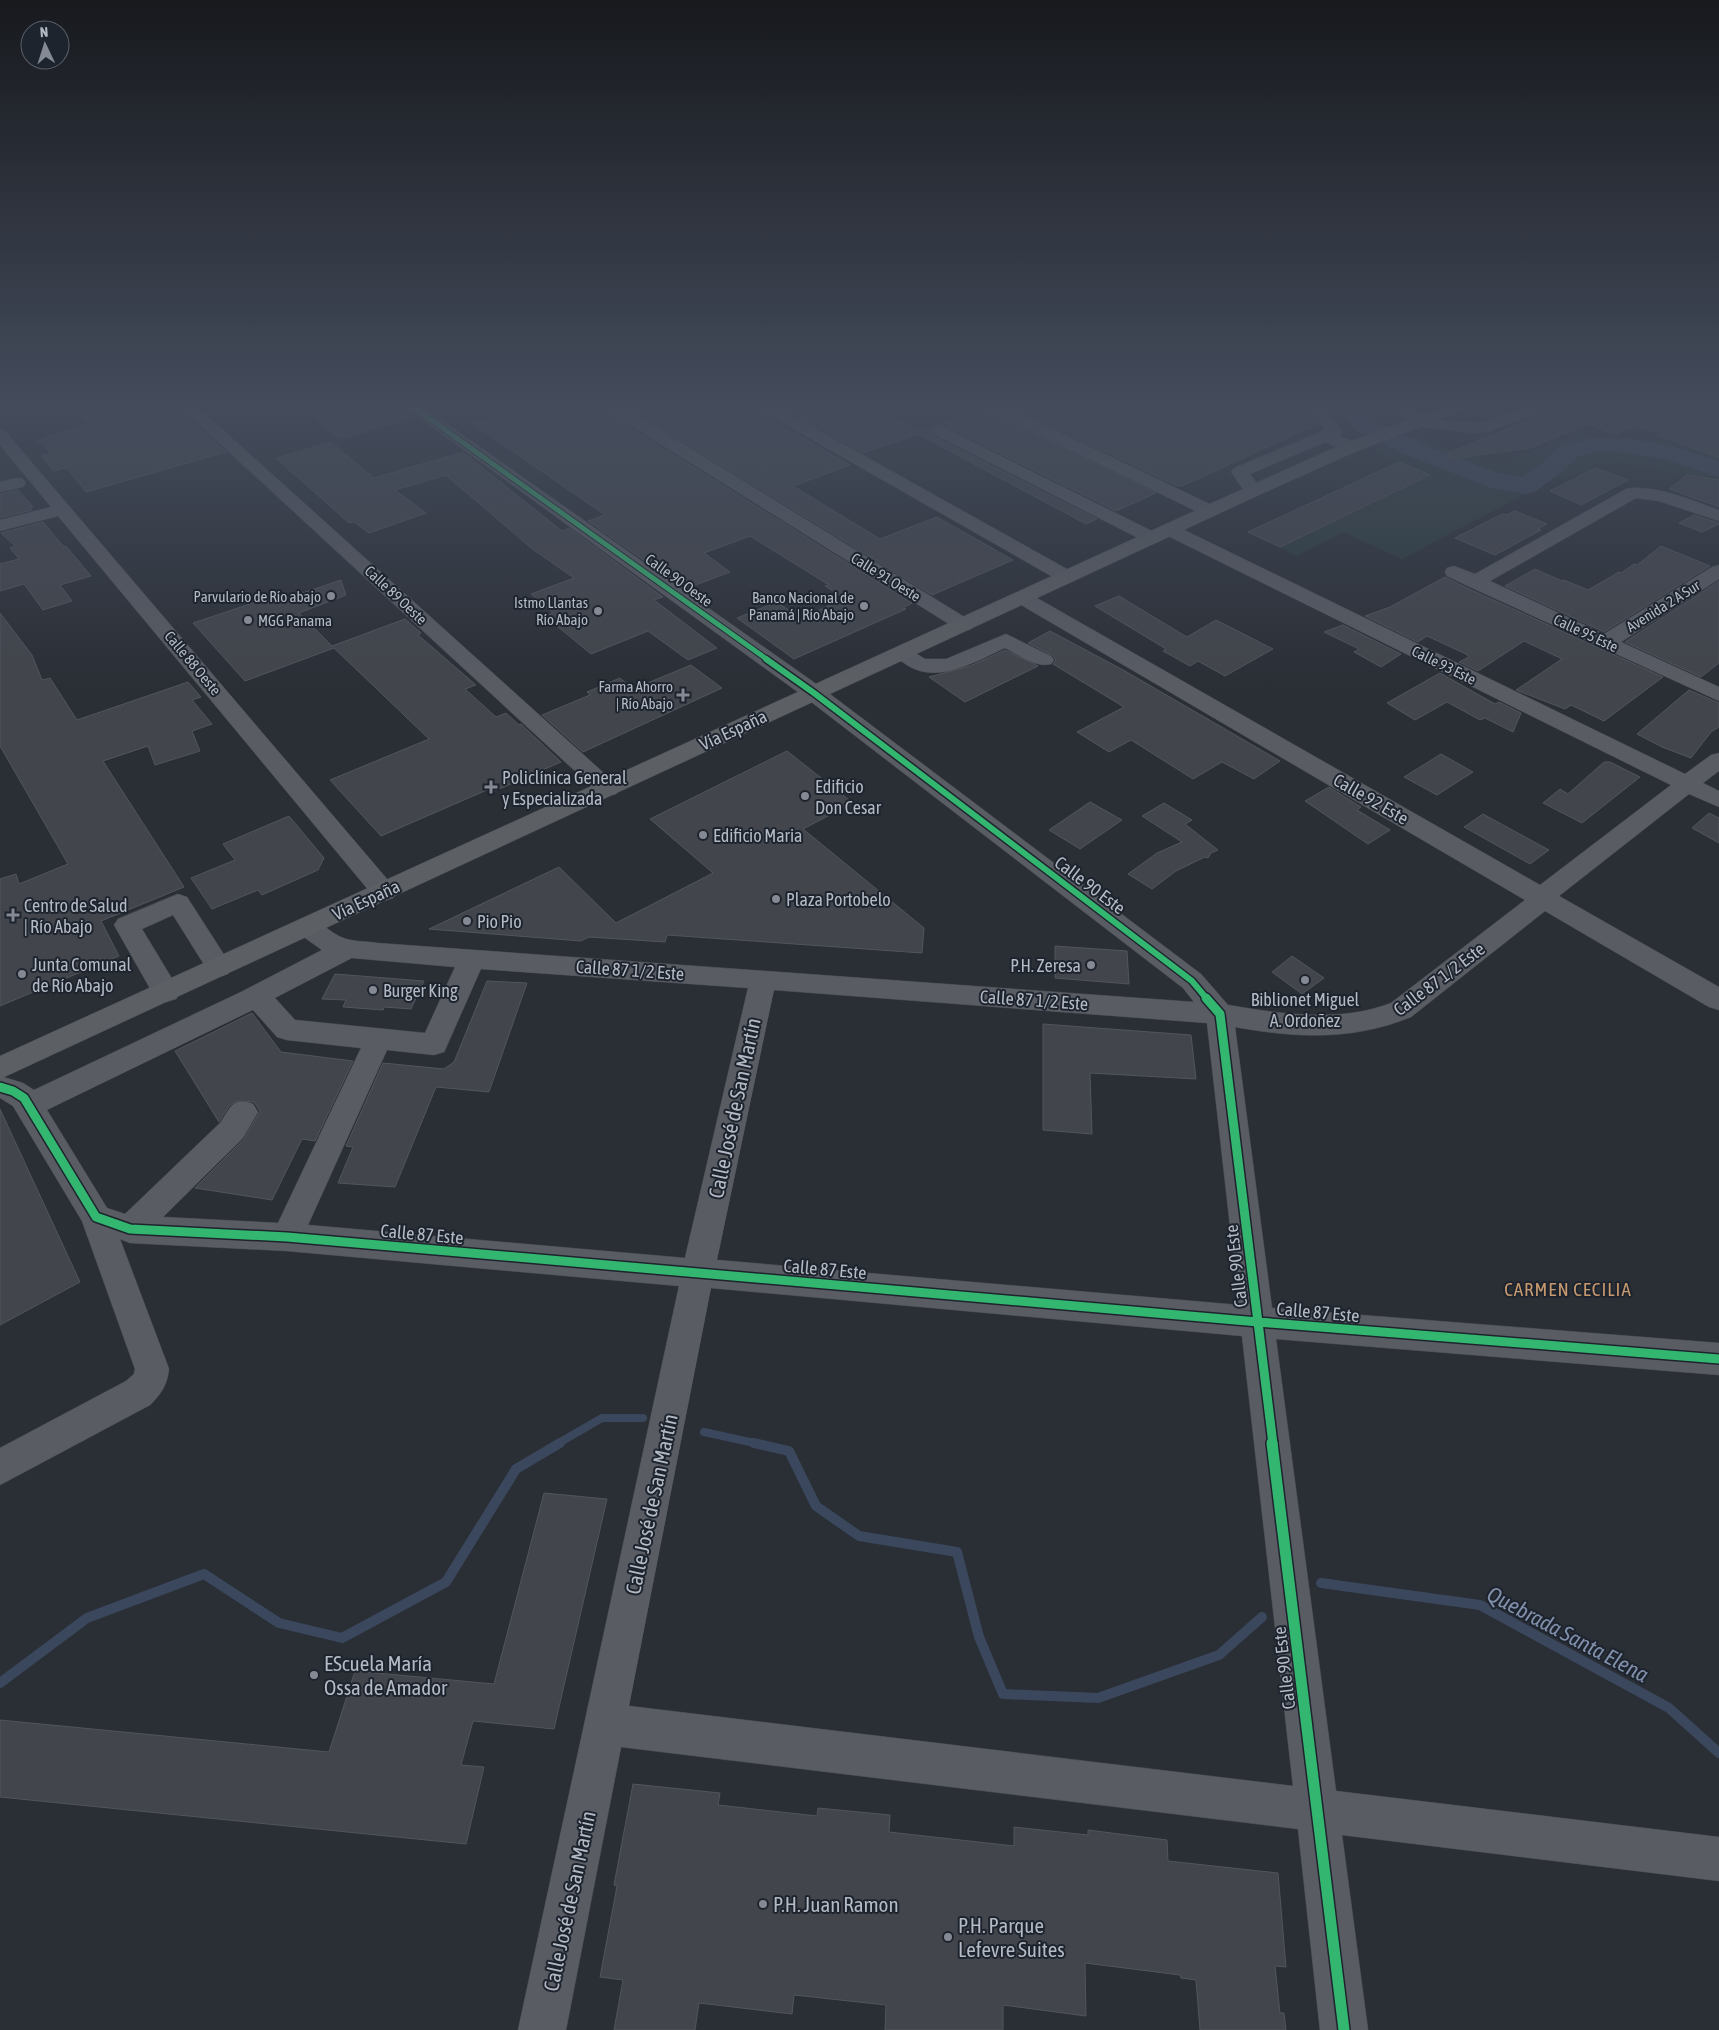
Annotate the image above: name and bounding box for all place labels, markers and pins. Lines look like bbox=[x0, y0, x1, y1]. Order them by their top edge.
place label: Parvulario de Río abajo bbox=[194, 588, 321, 605]
place label: Banco Nacional de Panamá | Río Abajo bbox=[749, 589, 854, 623]
marker: Parvulario de Río abajo bbox=[325, 590, 337, 602]
place label: Istmo Llantas Río Abajo bbox=[514, 594, 588, 628]
marker: Banco Nacional de Panamá | Río Abajo bbox=[858, 600, 870, 612]
marker: Istmo Llantas Río Abajo bbox=[592, 605, 604, 617]
place label: MGG Panama bbox=[258, 612, 332, 629]
marker: MGG Panama bbox=[242, 614, 254, 626]
place label: Farma Ahorro | Río Abajo bbox=[598, 678, 673, 712]
marker: Farma Ahorro | Río Abajo bbox=[677, 689, 689, 701]
place label: Policlínica General y Especializada bbox=[502, 767, 627, 809]
place label: Edificio Don Cesar bbox=[815, 776, 882, 818]
marker: Policlínica General y Especializada bbox=[484, 780, 498, 794]
marker: Edificio Don Cesar bbox=[799, 790, 811, 802]
place label: Edificio Maria bbox=[713, 825, 802, 846]
marker: Edificio Maria bbox=[697, 829, 709, 841]
place label: Plaza Portobelo bbox=[786, 889, 891, 910]
marker: Plaza Portobelo bbox=[770, 893, 782, 905]
place label: Centro de Salud | Río Abajo bbox=[24, 895, 128, 937]
marker: Centro de Salud | Río Abajo bbox=[6, 908, 20, 922]
place label: Pio Pio bbox=[477, 911, 522, 932]
marker: Pio Pio bbox=[461, 915, 473, 927]
place label: Junta Comunal de Río Abajo bbox=[32, 954, 132, 996]
place label: P.H. Zeresa bbox=[1010, 955, 1081, 976]
marker: P.H. Zeresa bbox=[1085, 959, 1097, 971]
marker: Junta Comunal de Río Abajo bbox=[16, 968, 28, 980]
marker: Biblionet Miguel A. Ordoñez bbox=[1299, 974, 1311, 986]
place label: Burger King bbox=[383, 980, 458, 1001]
marker: Burger King bbox=[367, 984, 379, 996]
place label: Biblionet Miguel A. Ordoñez bbox=[1251, 989, 1360, 1031]
place label: EScuela María Ossa de Amador bbox=[324, 1651, 448, 1699]
marker: EScuela María Ossa de Amador bbox=[308, 1669, 320, 1681]
place label: P.H. Juan Ramon bbox=[773, 1892, 899, 1916]
marker: P.H. Juan Ramon bbox=[757, 1898, 769, 1910]
place label: P.H. Parque Lefevre Suites bbox=[958, 1913, 1065, 1961]
marker: P.H. Parque Lefevre Suites bbox=[942, 1931, 954, 1943]

